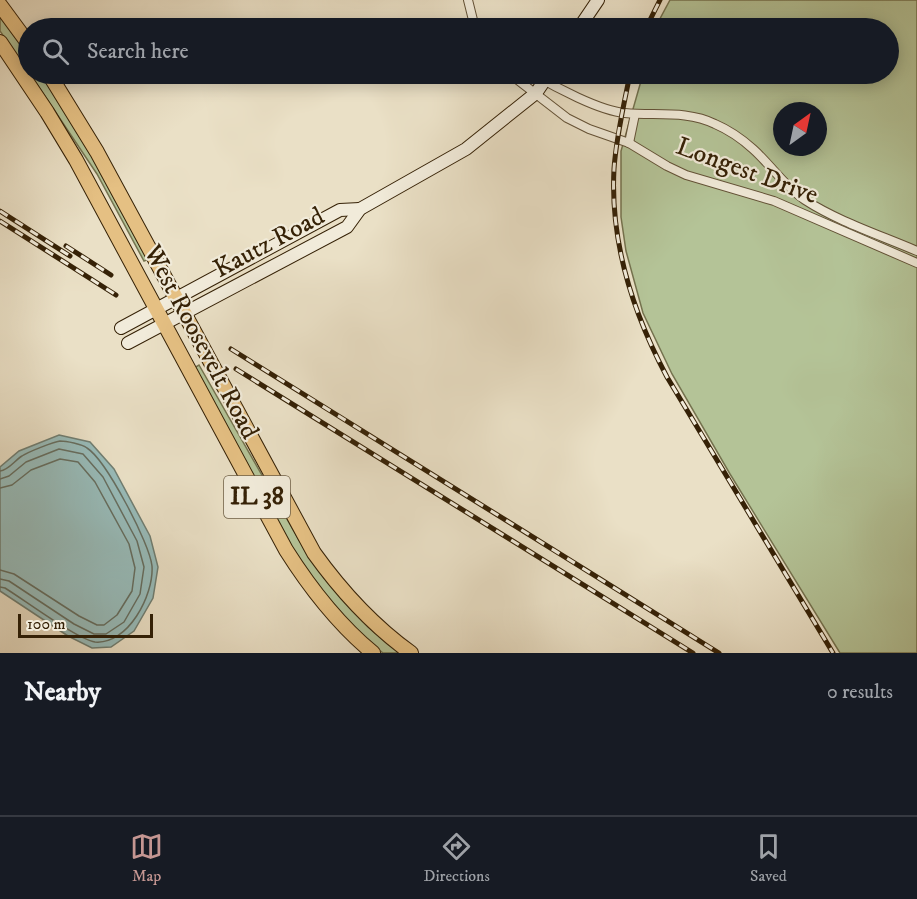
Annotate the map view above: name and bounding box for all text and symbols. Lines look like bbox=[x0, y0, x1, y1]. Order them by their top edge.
search box bbox=[18, 18, 899, 84]
icon: search bbox=[39, 35, 72, 68]
text: Search here bbox=[87, 38, 189, 65]
north arrow bbox=[773, 102, 827, 156]
street label: Longest Drive bbox=[671, 130, 823, 212]
street label: Kautz Road bbox=[208, 200, 330, 286]
street label: West Roosevelt Road bbox=[135, 238, 266, 445]
road number: IL 38 bbox=[224, 476, 290, 518]
scale bar bbox=[18, 611, 153, 638]
text: 100 m bbox=[27, 614, 66, 634]
text: Nearby bbox=[24, 676, 101, 709]
text: 0 results bbox=[827, 680, 893, 705]
tab: Map bbox=[130, 830, 163, 886]
tab: Directions bbox=[423, 830, 490, 886]
tab: Saved bbox=[750, 830, 787, 886]

